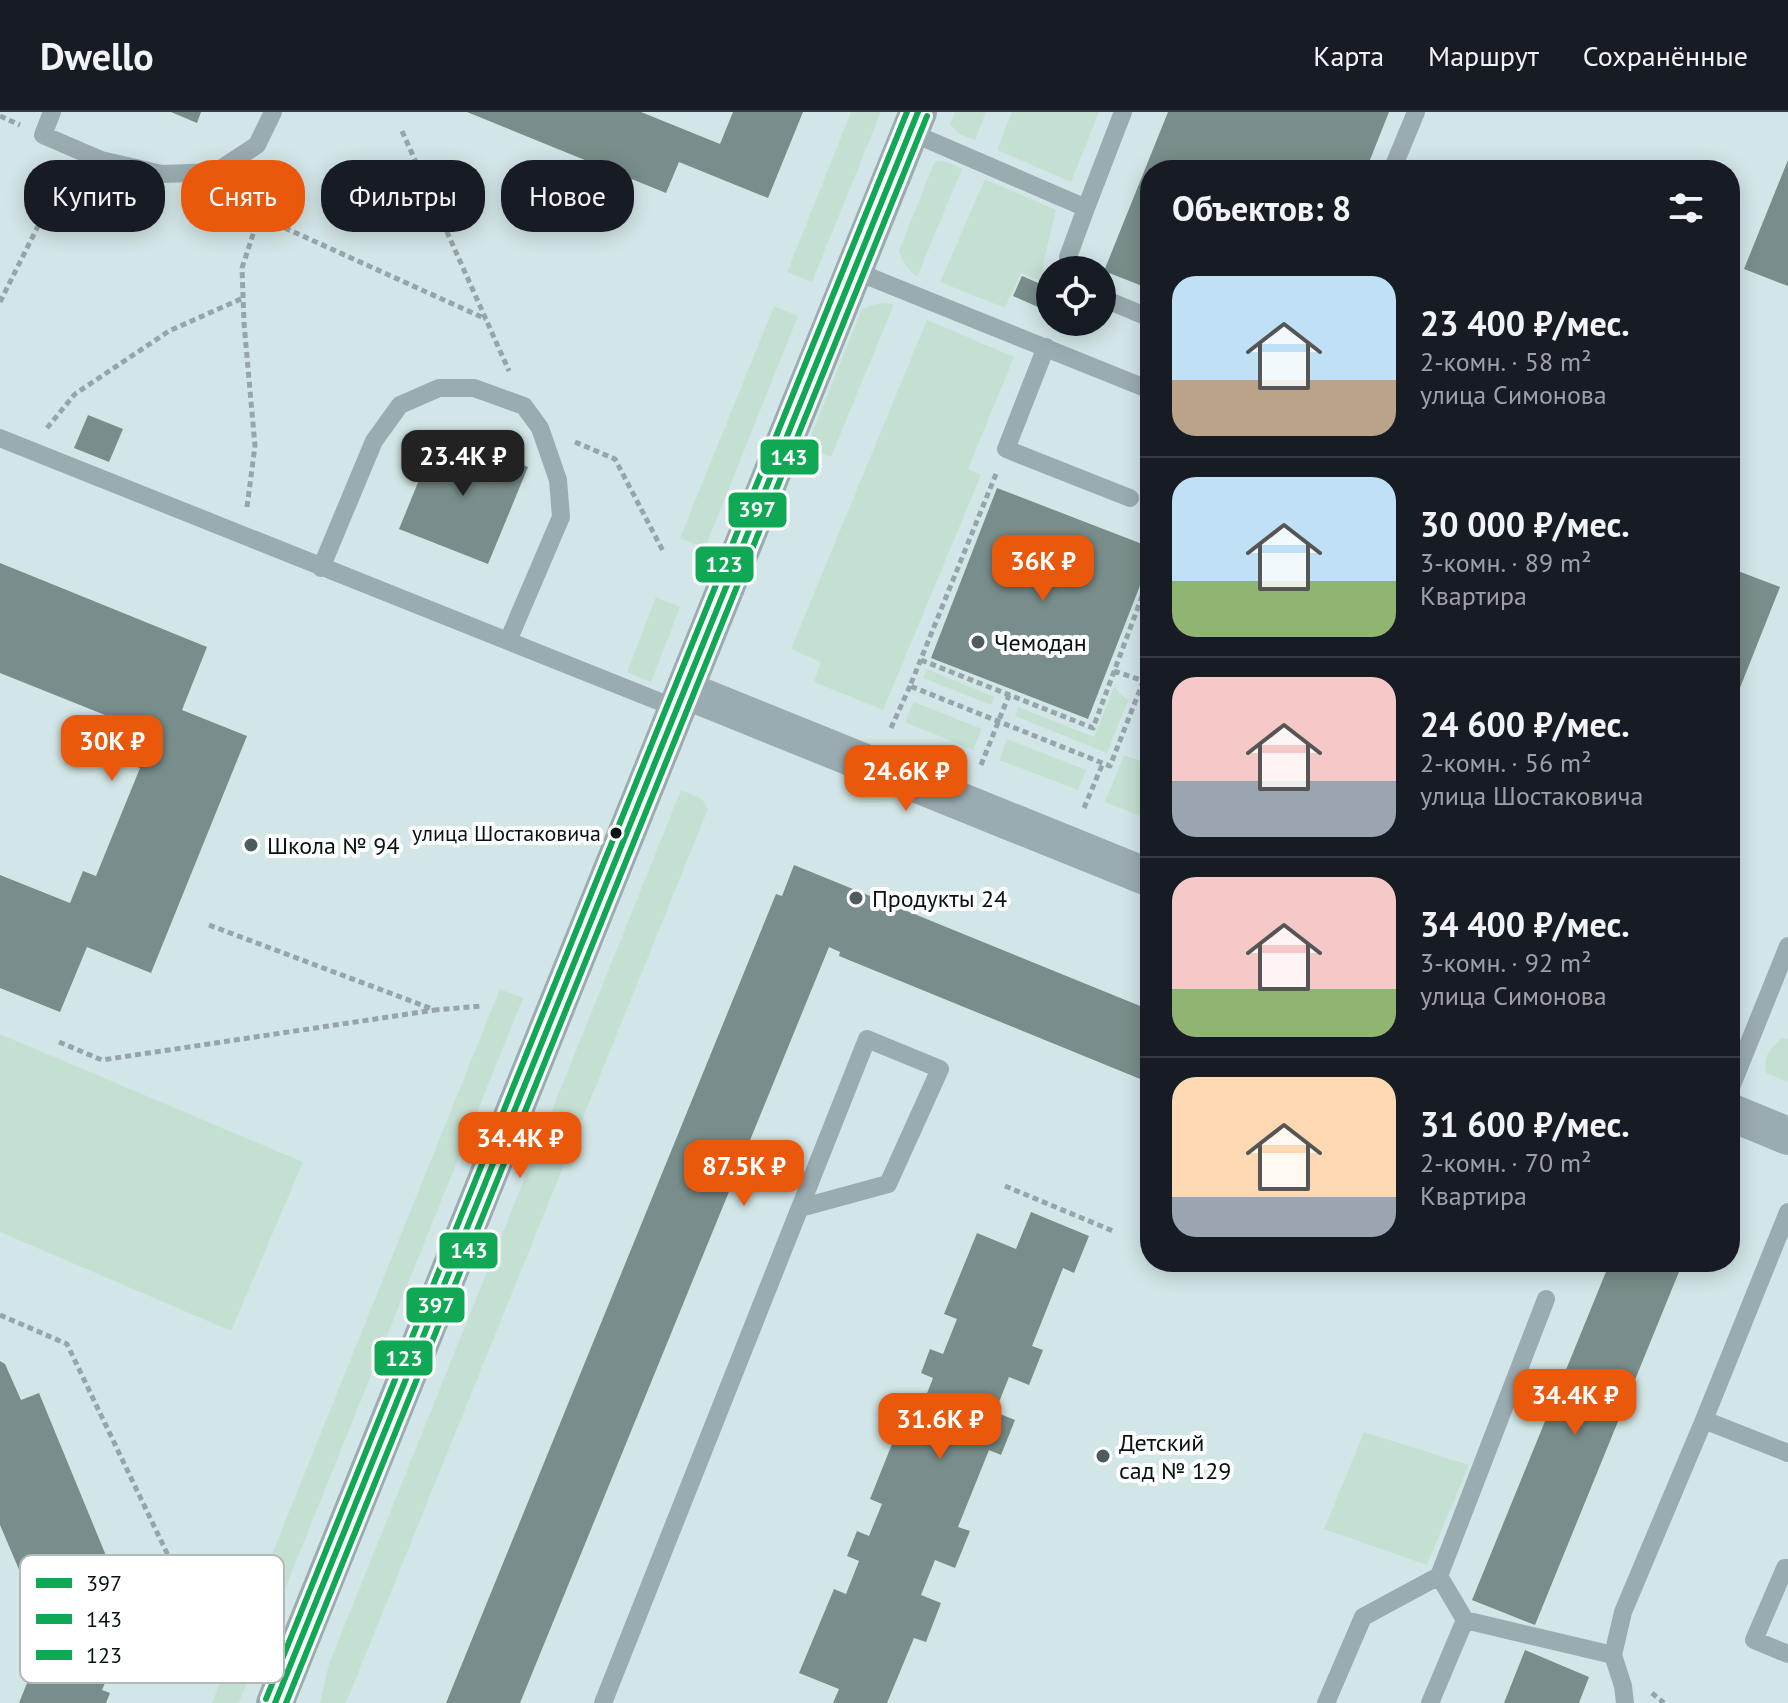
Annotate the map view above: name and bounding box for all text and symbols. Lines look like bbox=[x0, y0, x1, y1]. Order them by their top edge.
text: Dwello bbox=[40, 31, 154, 80]
text: Карта bbox=[1313, 37, 1384, 74]
text: Маршрут bbox=[1428, 37, 1539, 74]
text: Сохранённые bbox=[1583, 37, 1748, 74]
chip: Купить bbox=[24, 160, 165, 232]
chip: Снять bbox=[181, 160, 305, 232]
chip: Фильтры bbox=[321, 160, 485, 232]
chip: Новое bbox=[501, 160, 634, 232]
text: Объектов: 8 bbox=[1172, 186, 1351, 230]
icon: filters bbox=[1664, 186, 1708, 230]
map controls bbox=[1036, 256, 1116, 336]
button: locate bbox=[1036, 256, 1116, 336]
text: 23 400 ₽/мес. bbox=[1420, 301, 1630, 345]
icon: home bbox=[1236, 308, 1332, 404]
text: 2-комн. · 58 m² bbox=[1420, 345, 1591, 378]
text: улица Симонова bbox=[1420, 378, 1607, 411]
pin: 23.4K ₽ bbox=[389, 430, 537, 498]
line badge: 143 bbox=[759, 438, 820, 476]
text: 23.4K ₽ bbox=[419, 439, 507, 472]
text: 143 bbox=[770, 443, 808, 471]
line badge: 397 bbox=[727, 491, 788, 529]
text: 397 bbox=[738, 495, 776, 523]
text: 30 000 ₽/мес. bbox=[1420, 502, 1630, 546]
icon: home bbox=[1236, 509, 1332, 605]
pin: 36K ₽ bbox=[987, 535, 1099, 603]
text: 36K ₽ bbox=[1010, 544, 1076, 577]
line badge: 123 bbox=[694, 545, 755, 584]
text: 3-комн. · 89 m² bbox=[1420, 546, 1591, 579]
text: 123 bbox=[705, 550, 743, 578]
text: Квартира bbox=[1420, 579, 1527, 612]
place label: Чемодан bbox=[994, 627, 1087, 658]
marker: Чемодан bbox=[969, 633, 987, 651]
text: 24 600 ₽/мес. bbox=[1420, 702, 1630, 746]
icon: home bbox=[1236, 709, 1332, 805]
pin: 30K ₽ bbox=[56, 715, 168, 783]
text: 30K ₽ bbox=[79, 724, 145, 757]
pin: 24.6K ₽ bbox=[832, 745, 980, 813]
text: 2-комн. · 56 m² bbox=[1420, 746, 1591, 779]
text: 24.6K ₽ bbox=[862, 754, 950, 787]
text: улица Шостаковича bbox=[1420, 779, 1643, 812]
place label: улица Шостаковича bbox=[412, 819, 601, 847]
marker: улица Шостаковича bbox=[608, 825, 624, 841]
place label: Школа № 94 bbox=[267, 830, 399, 861]
marker: Школа № 94 bbox=[242, 836, 260, 854]
place label: Продукты 24 bbox=[872, 883, 1007, 914]
marker: Продукты 24 bbox=[847, 889, 865, 907]
text: 34 400 ₽/мес. bbox=[1420, 902, 1630, 946]
icon: home bbox=[1236, 909, 1332, 1005]
text: 3-комн. · 92 m² bbox=[1420, 946, 1591, 979]
text: улица Симонова bbox=[1420, 979, 1607, 1012]
text: 31 600 ₽/мес. bbox=[1420, 1102, 1630, 1146]
icon: home bbox=[1236, 1109, 1332, 1205]
pin: 34.4K ₽ bbox=[446, 1112, 594, 1180]
text: 34.4K ₽ bbox=[476, 1121, 564, 1154]
pin: 87.5K ₽ bbox=[670, 1140, 818, 1208]
text: 2-комн. · 70 m² bbox=[1420, 1146, 1591, 1179]
text: 87.5K ₽ bbox=[702, 1149, 786, 1182]
text: Квартира bbox=[1420, 1179, 1527, 1212]
line badge: 143 bbox=[438, 1231, 499, 1270]
text: 143 bbox=[450, 1236, 488, 1264]
line badge: 397 bbox=[405, 1286, 466, 1324]
text: 397 bbox=[417, 1291, 455, 1319]
line badge: 123 bbox=[373, 1339, 434, 1377]
text: 123 bbox=[385, 1344, 423, 1372]
pin: 34.4K ₽ bbox=[1501, 1369, 1649, 1437]
text: 34.4K ₽ bbox=[1531, 1378, 1619, 1411]
pin: 31.6K ₽ bbox=[866, 1393, 1014, 1461]
text: 31.6K ₽ bbox=[896, 1402, 984, 1435]
place label: Детский сад № 129 bbox=[1119, 1427, 1231, 1486]
marker: Детский сад № 129 bbox=[1094, 1447, 1112, 1465]
legend bbox=[20, 1555, 284, 1683]
text: 397 bbox=[86, 1569, 122, 1597]
text: 143 bbox=[86, 1605, 122, 1633]
text: 123 bbox=[86, 1641, 122, 1669]

